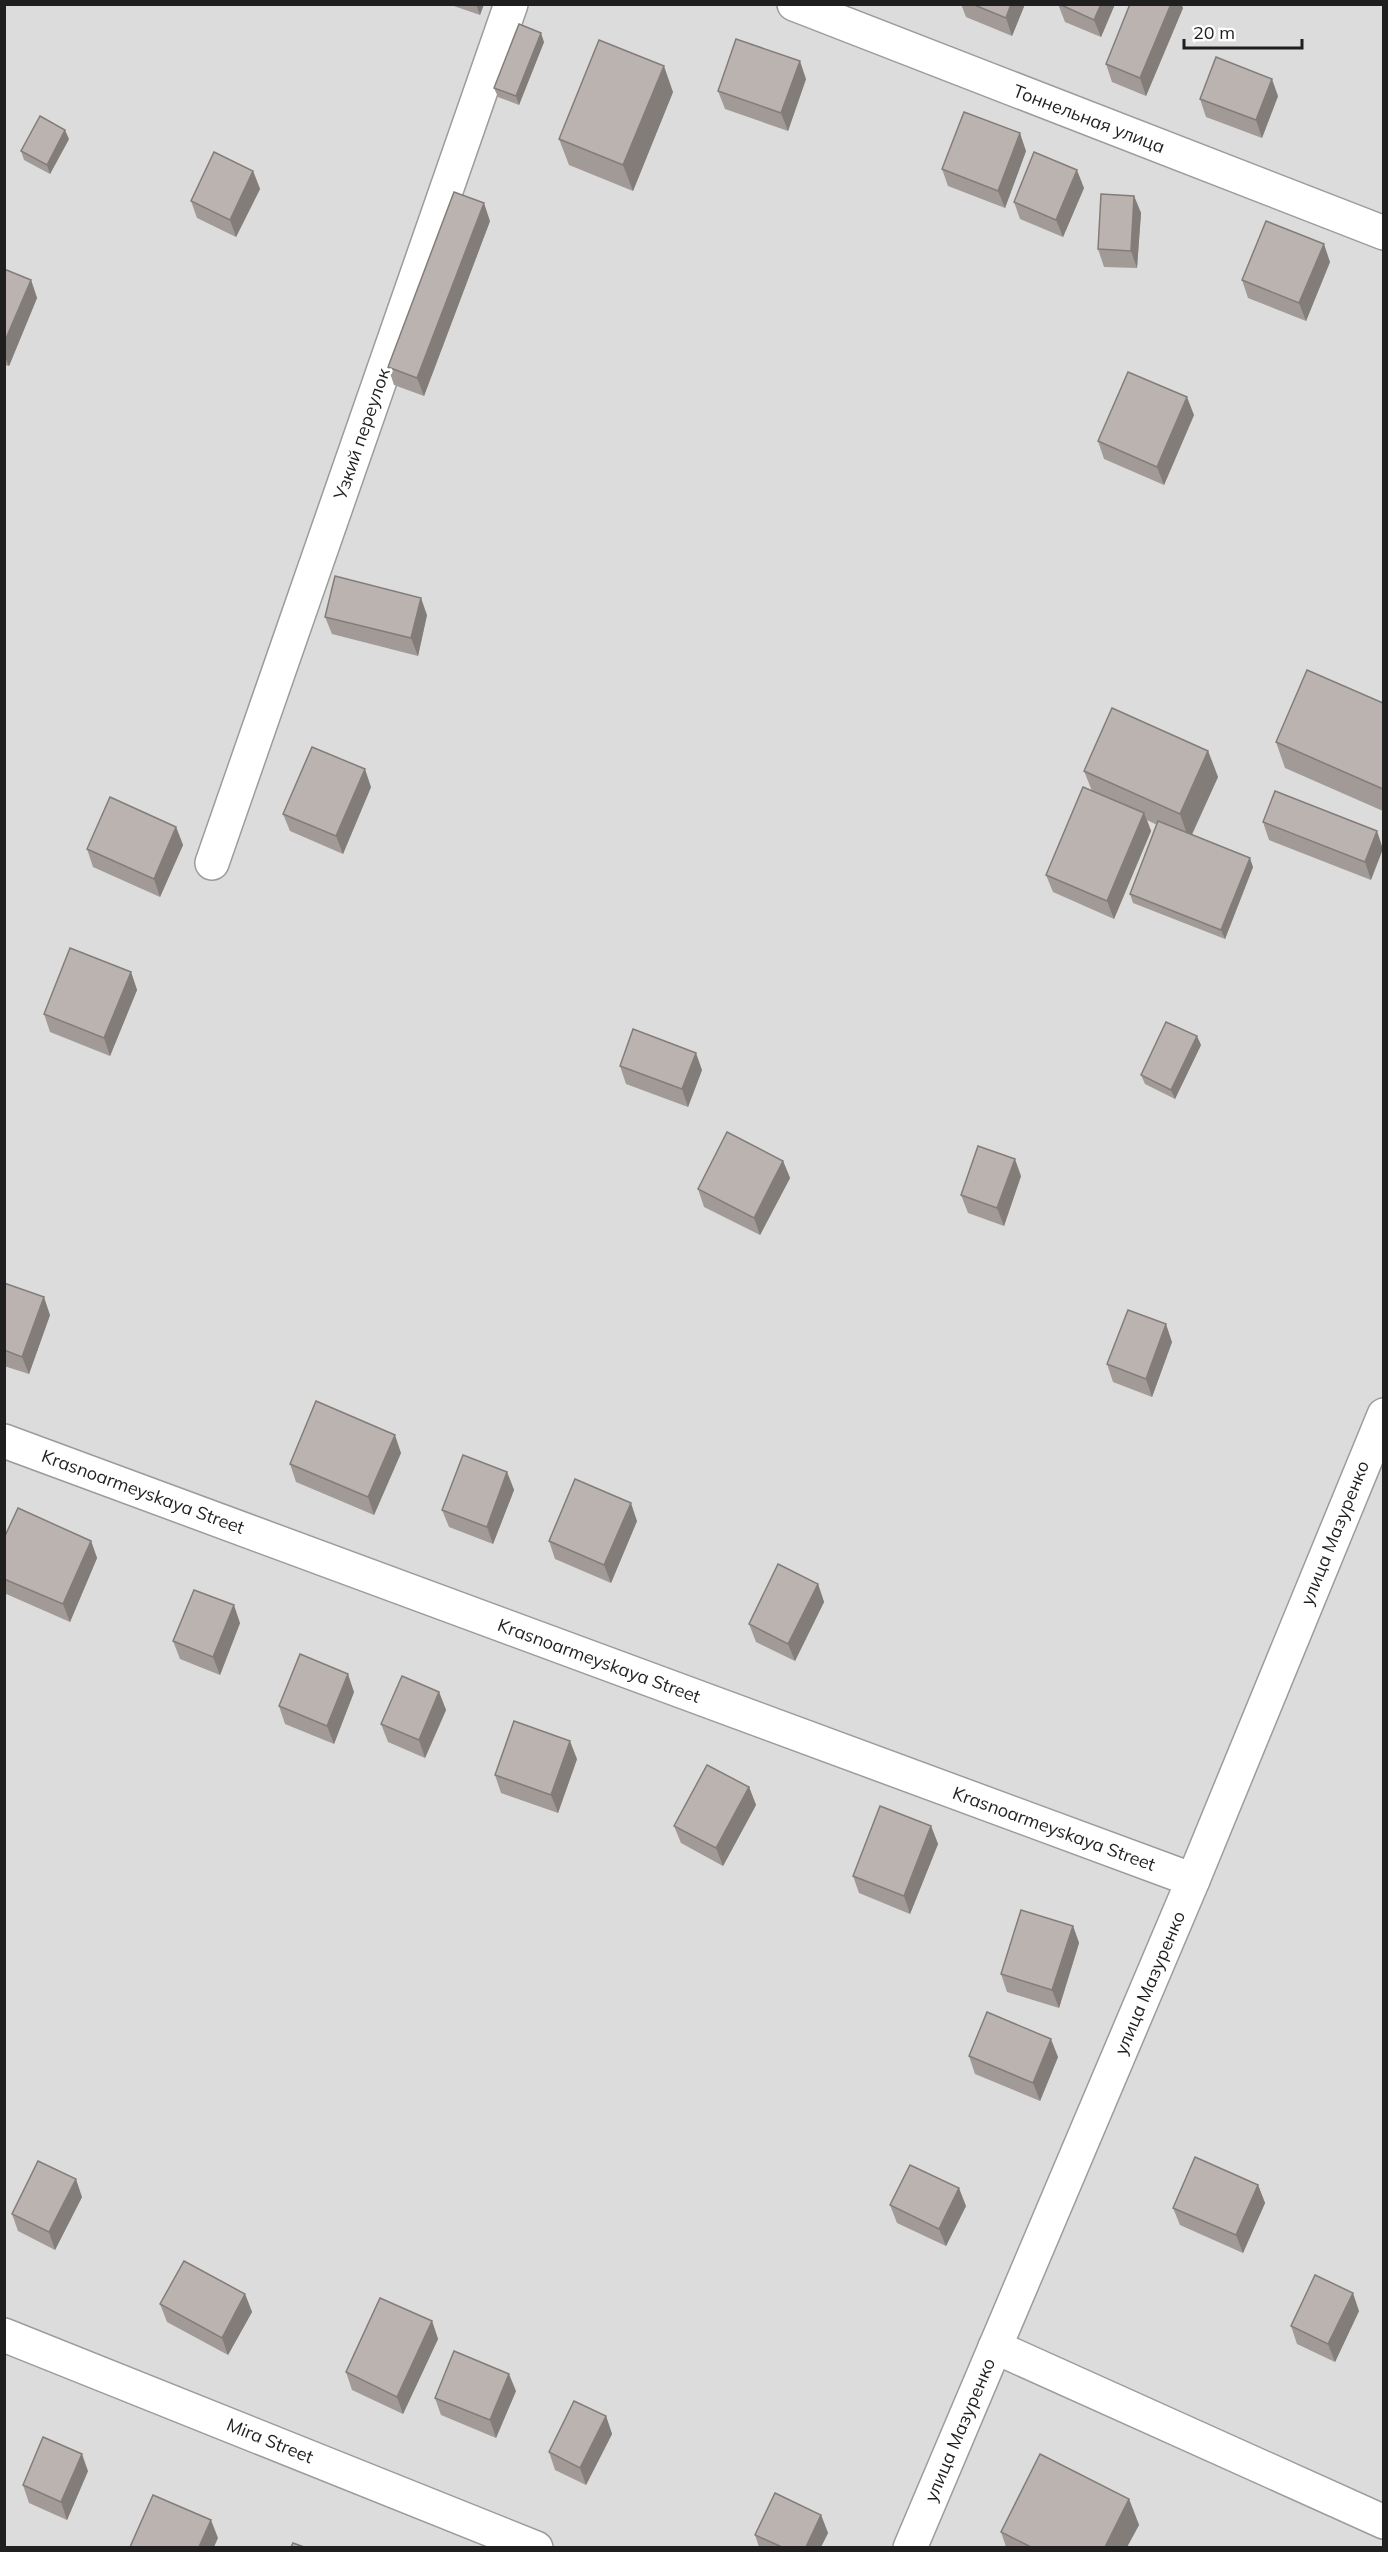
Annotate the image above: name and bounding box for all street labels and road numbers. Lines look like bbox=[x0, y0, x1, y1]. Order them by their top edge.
street label: Тоннельная улица bbox=[1010, 79, 1168, 158]
street label: Узкий переулок bbox=[328, 365, 395, 504]
street label: Krasnoarmeyskaya Street bbox=[39, 1444, 248, 1539]
street label: улица Мазуренко bbox=[1295, 1457, 1374, 1609]
street label: Krasnoarmeyskaya Street bbox=[495, 1613, 704, 1708]
street label: Krasnoarmeyskaya Street bbox=[950, 1781, 1159, 1876]
street label: улица Мазуренко bbox=[1109, 1907, 1190, 2058]
street label: улица Мазуренко bbox=[919, 2354, 1000, 2505]
street label: Mira Street bbox=[223, 2413, 317, 2468]

